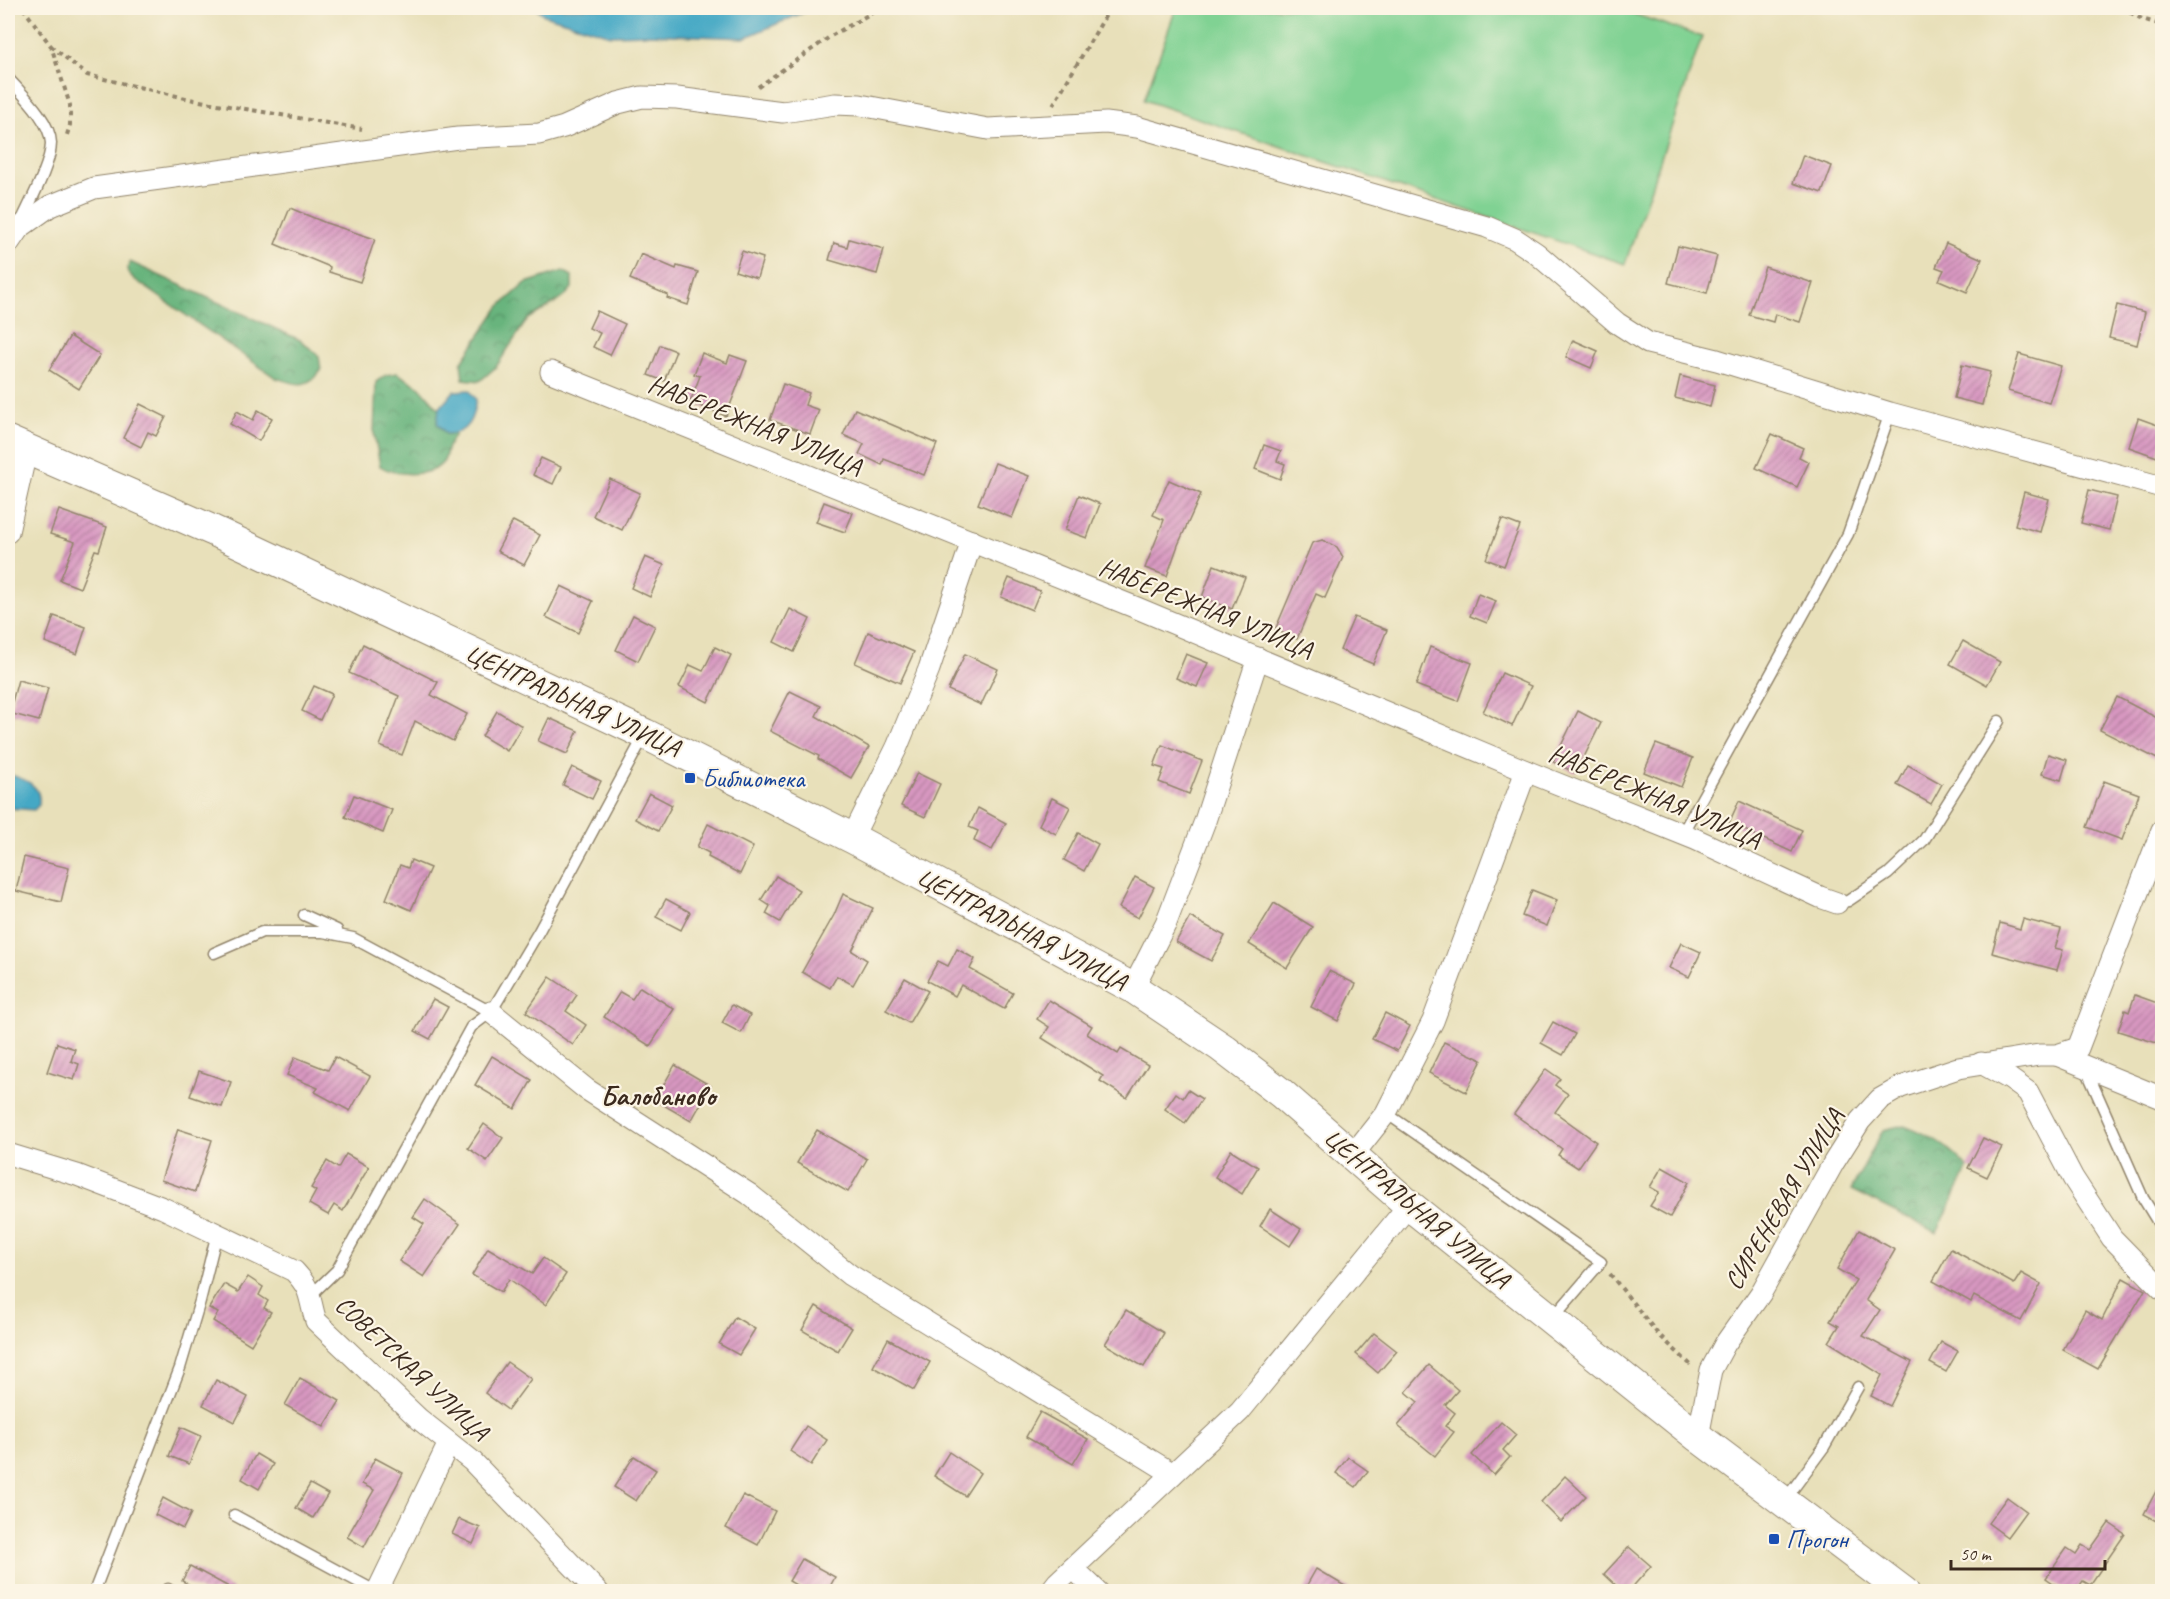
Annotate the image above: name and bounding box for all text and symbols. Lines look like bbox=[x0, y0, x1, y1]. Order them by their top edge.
street label: НАБЕРЕЖНАЯ УЛИЦА bbox=[643, 367, 867, 483]
street label: НАБЕРЕЖНАЯ УЛИЦА bbox=[1094, 550, 1318, 666]
street label: ЦЕНТРАЛЬНАЯ УЛИЦА bbox=[460, 636, 687, 765]
street label: НАБЕРЕЖНАЯ УЛИЦА bbox=[1544, 736, 1767, 856]
place label: Библиотека bbox=[702, 762, 806, 795]
marker: Библиотека bbox=[683, 771, 697, 785]
street label: ЦЕНТРАЛЬНАЯ УЛИЦА bbox=[911, 860, 1134, 999]
district label: Балобаново bbox=[600, 1078, 719, 1113]
street label: СИРЕНЕВАЯ УЛИЦА bbox=[1717, 1102, 1852, 1296]
street label: ЦЕНТРАЛЬНАЯ УЛИЦА bbox=[1317, 1120, 1518, 1297]
street label: СОВЕТСКАЯ УЛИЦА bbox=[328, 1288, 497, 1449]
place label: Прогон bbox=[1786, 1523, 1850, 1556]
marker: Прогон bbox=[1767, 1532, 1781, 1546]
scale bar bbox=[1951, 1533, 2106, 1571]
text: 50 m bbox=[1960, 1543, 1993, 1565]

